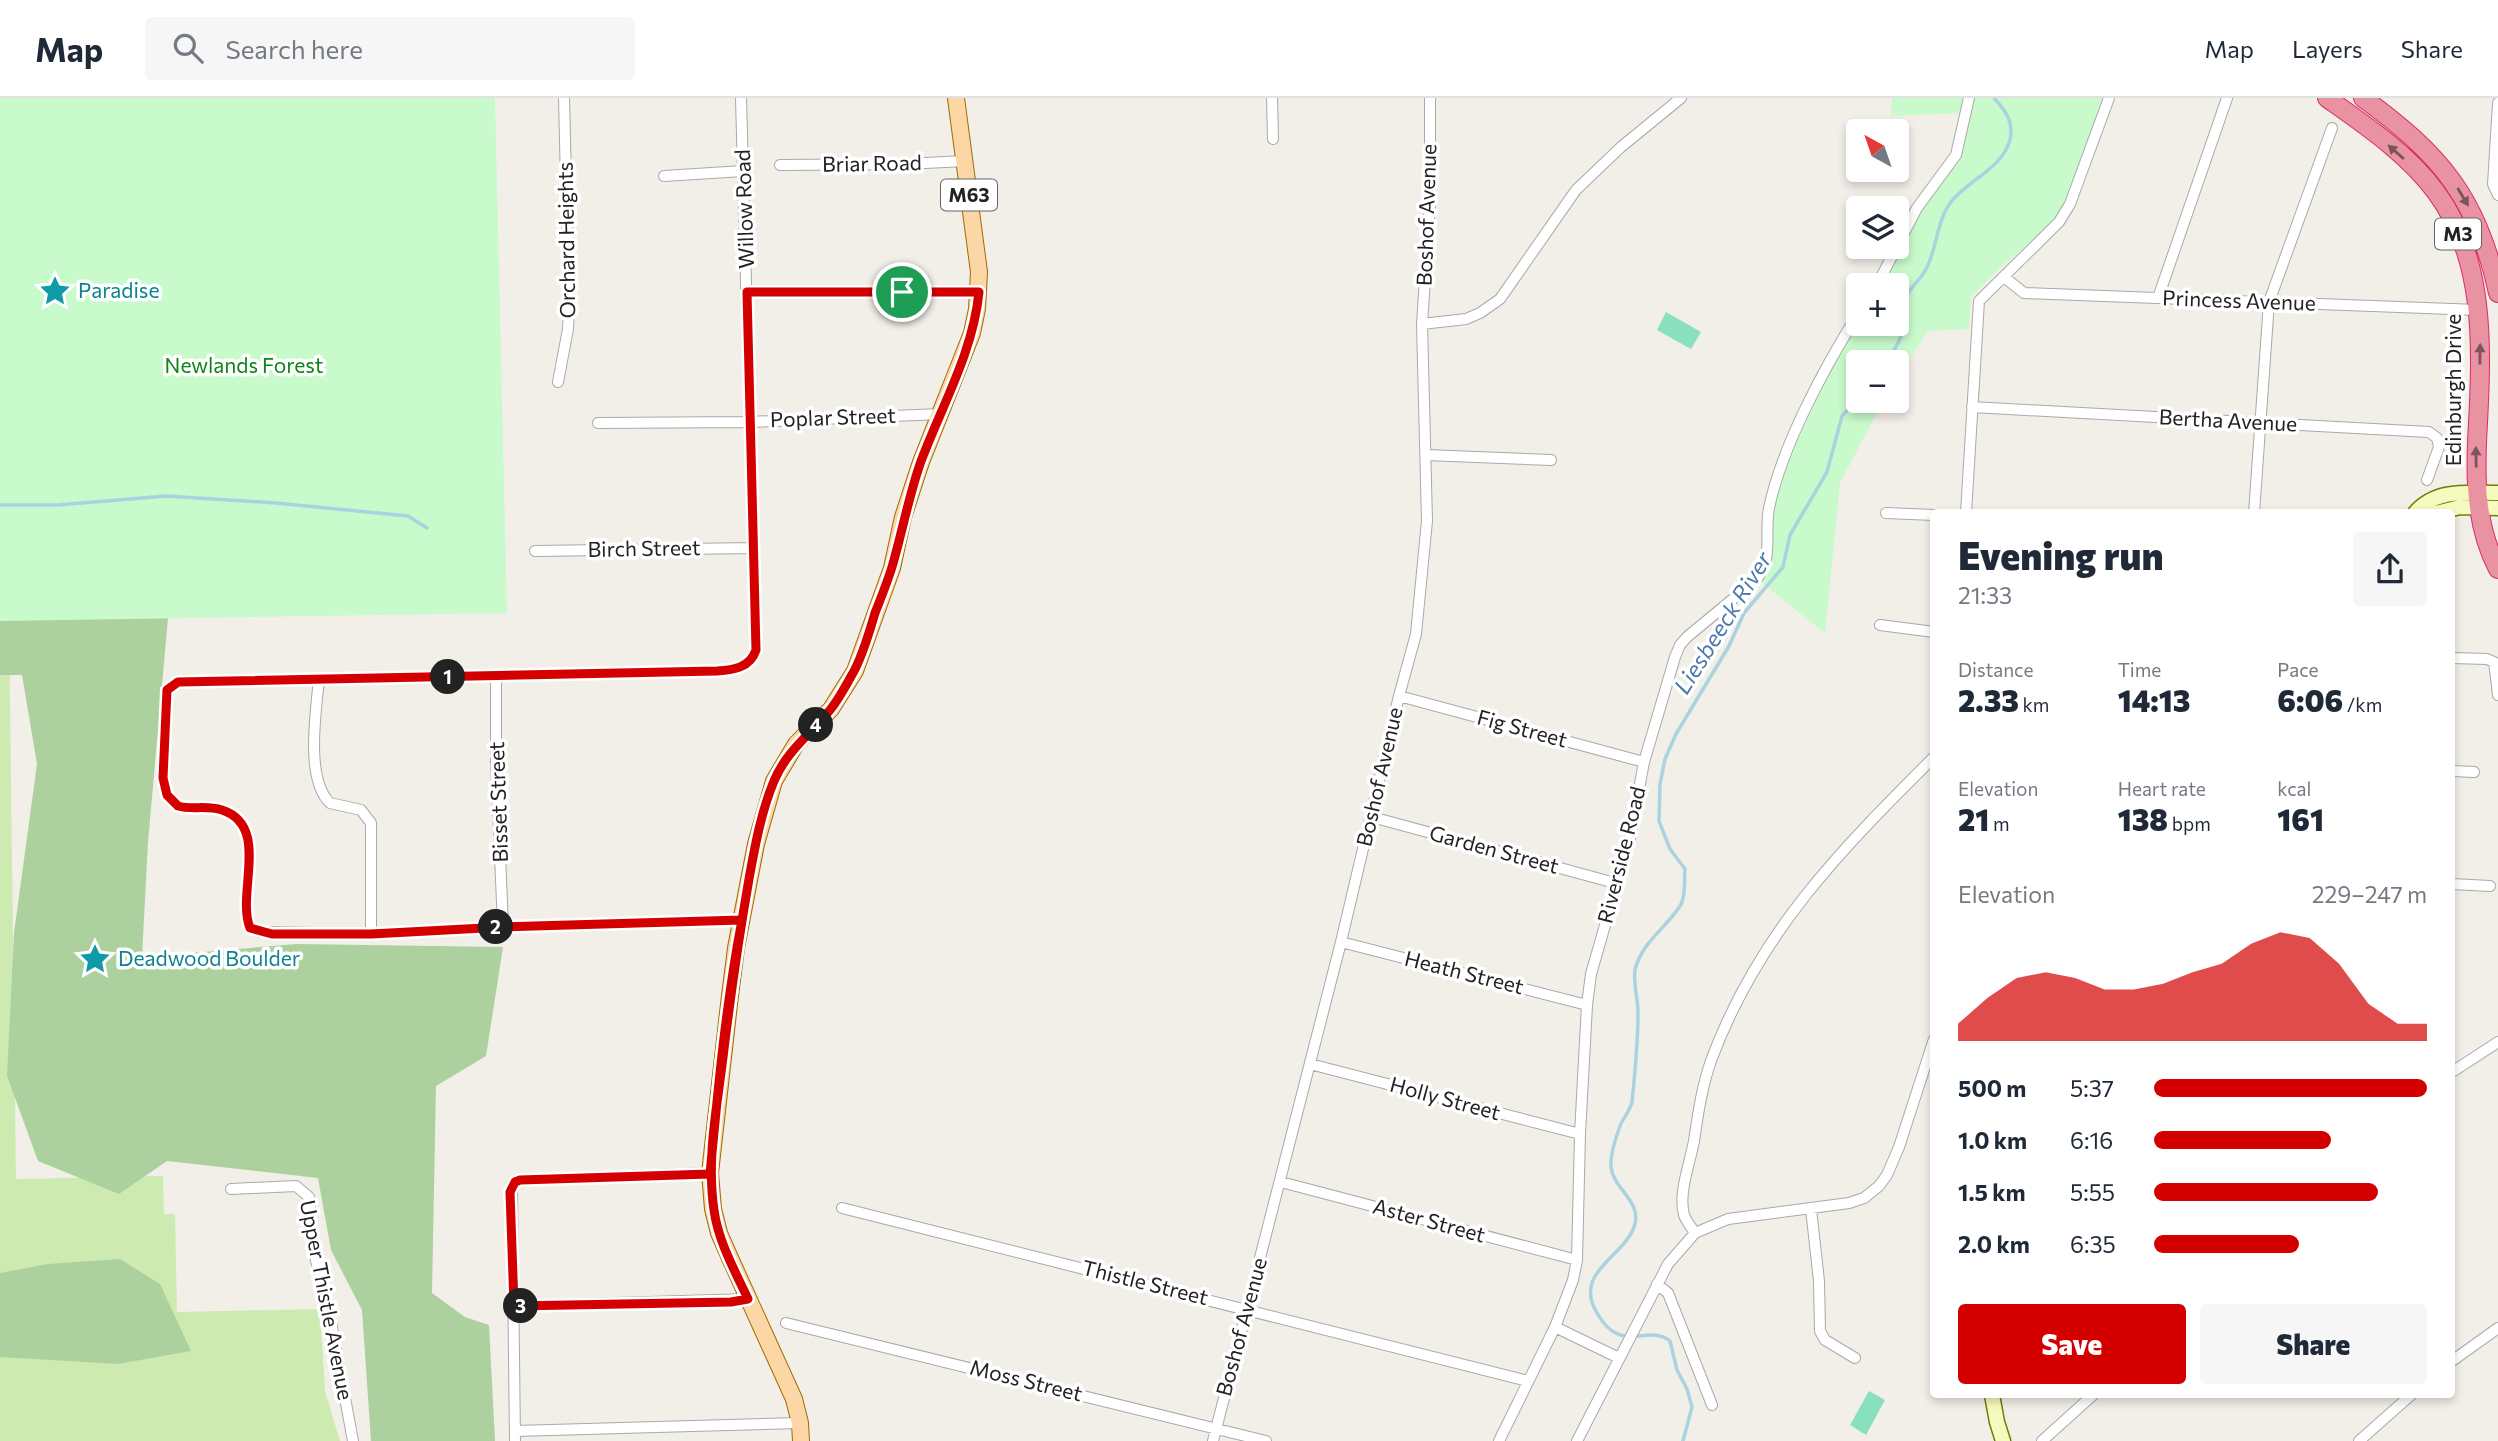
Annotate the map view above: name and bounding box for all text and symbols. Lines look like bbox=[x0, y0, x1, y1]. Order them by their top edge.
search box bbox=[145, 17, 635, 80]
text: Map bbox=[35, 28, 103, 69]
icon: search bbox=[169, 29, 207, 67]
text: Search here bbox=[225, 33, 363, 64]
text: Map bbox=[2205, 34, 2254, 63]
text: Layers bbox=[2292, 34, 2363, 63]
text: Share bbox=[2401, 34, 2463, 63]
north arrow bbox=[1846, 119, 1909, 182]
map controls bbox=[1846, 119, 1909, 413]
street label: Boshof Avenue bbox=[1411, 143, 1440, 286]
one-way arrow bbox=[2387, 144, 2405, 160]
street label: Willow Road bbox=[729, 149, 758, 269]
street label: Briar Road bbox=[822, 149, 922, 176]
street label: Orchard Heights bbox=[552, 162, 579, 319]
road number: M63 bbox=[941, 180, 997, 211]
one-way arrow bbox=[2457, 187, 2469, 206]
button: layers bbox=[1846, 196, 1909, 259]
road number: M3 bbox=[2435, 218, 2481, 250]
pin bbox=[872, 262, 932, 322]
icon: arrive bbox=[883, 273, 921, 311]
button: + bbox=[1846, 273, 1909, 336]
place icon: Paradise bbox=[38, 274, 72, 308]
place label: Paradise bbox=[78, 277, 159, 302]
street label: Princess Avenue bbox=[2162, 284, 2316, 315]
street label: Edinburgh Drive bbox=[2440, 314, 2465, 466]
one-way arrow bbox=[2474, 343, 2486, 365]
button: − bbox=[1846, 350, 1909, 413]
park label: Newlands Forest bbox=[165, 352, 323, 377]
street label: Poplar Street bbox=[770, 402, 896, 431]
street label: Bertha Avenue bbox=[2158, 403, 2298, 436]
one-way arrow bbox=[2470, 446, 2482, 468]
text: Evening run bbox=[1958, 531, 2164, 578]
button: share bbox=[2353, 532, 2427, 606]
street label: Birch Street bbox=[587, 534, 701, 561]
water label: Liesbeeck River bbox=[1667, 546, 1777, 699]
text: 21:33 bbox=[1958, 581, 2012, 609]
text: Distance bbox=[1958, 658, 2034, 681]
text: Time bbox=[2118, 658, 2161, 681]
text: Pace bbox=[2277, 658, 2319, 681]
pin: 1 bbox=[430, 660, 466, 694]
text: 1 bbox=[443, 665, 452, 688]
text: 2.33 bbox=[1958, 681, 2019, 718]
text: 14:13 bbox=[2118, 681, 2190, 718]
text: 6:06 bbox=[2277, 681, 2343, 718]
text: km bbox=[2019, 693, 2049, 716]
text: /km bbox=[2343, 693, 2382, 716]
street label: Fig Street bbox=[1475, 704, 1570, 752]
street label: Boshof Avenue bbox=[1350, 705, 1407, 849]
pin: 4 bbox=[798, 708, 834, 742]
text: 4 bbox=[810, 713, 821, 736]
street label: Bisset Street bbox=[483, 741, 512, 863]
text: Elevation bbox=[1958, 777, 2038, 800]
text: Heart rate bbox=[2118, 777, 2206, 800]
text: kcal bbox=[2277, 777, 2311, 800]
street label: Riverside Road bbox=[1591, 784, 1650, 926]
text: 21 bbox=[1958, 800, 1989, 837]
text: 138 bbox=[2118, 800, 2168, 837]
text: 161 bbox=[2277, 800, 2324, 837]
text: m bbox=[1989, 812, 2010, 835]
text: bpm bbox=[2168, 812, 2211, 835]
street label: Garden Street bbox=[1427, 819, 1562, 878]
text: Elevation bbox=[1958, 880, 2055, 908]
text: 229–247 m bbox=[2312, 880, 2427, 908]
pin: 2 bbox=[478, 910, 514, 944]
text: 2 bbox=[490, 915, 501, 938]
place icon: Deadwood Boulder bbox=[78, 942, 112, 976]
place label: Deadwood Boulder bbox=[118, 945, 300, 970]
street label: Heath Street bbox=[1402, 945, 1526, 998]
street label: Holly Street bbox=[1387, 1071, 1503, 1124]
text: 500 m bbox=[1958, 1074, 2026, 1102]
text: 5:37 bbox=[2070, 1074, 2114, 1102]
text: 1.0 km bbox=[1958, 1126, 2027, 1154]
text: 6:16 bbox=[2070, 1126, 2113, 1154]
text: 1.5 km bbox=[1958, 1178, 2026, 1206]
text: 5:55 bbox=[2070, 1178, 2115, 1206]
street label: Aster Street bbox=[1370, 1193, 1488, 1247]
street label: Upper Thistle Avenue bbox=[296, 1198, 359, 1402]
text: 2.0 km bbox=[1958, 1230, 2030, 1258]
text: 6:35 bbox=[2070, 1230, 2116, 1258]
street label: Thistle Street bbox=[1080, 1254, 1211, 1309]
street label: Boshof Avenue bbox=[1210, 1255, 1271, 1399]
pin: 3 bbox=[504, 1288, 538, 1324]
text: 3 bbox=[515, 1294, 526, 1317]
button: Save bbox=[1958, 1304, 2186, 1384]
button: Share bbox=[2200, 1304, 2427, 1384]
street label: Moss Street bbox=[968, 1354, 1085, 1406]

